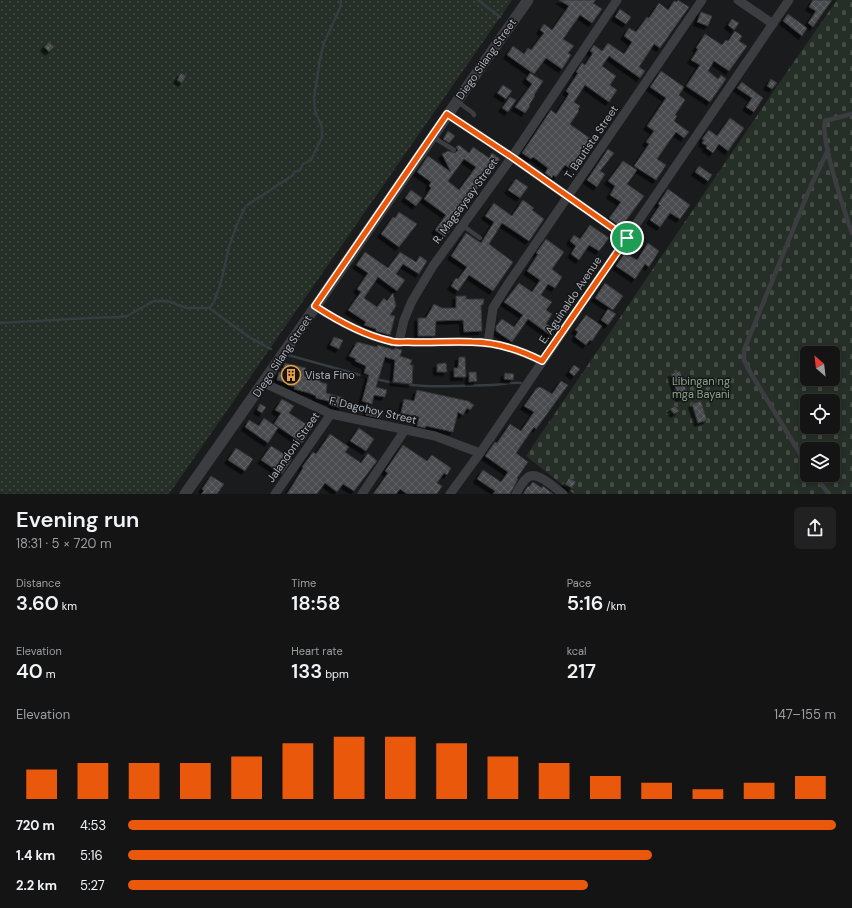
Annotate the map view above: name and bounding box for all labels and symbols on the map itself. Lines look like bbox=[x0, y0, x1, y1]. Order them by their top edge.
street label: Diego Silang Street bbox=[453, 16, 519, 102]
street label: T. Bautista Street bbox=[561, 102, 621, 182]
street label: R. Magsaysay Street bbox=[429, 156, 501, 246]
pin bbox=[610, 221, 644, 255]
street label: E. Aguinaldo Avenue bbox=[536, 254, 604, 346]
street label: Diego Silang Street bbox=[249, 312, 315, 400]
north arrow bbox=[800, 346, 840, 386]
building icon: Vista Fino bbox=[280, 364, 302, 386]
place label: Vista Fino bbox=[305, 368, 355, 382]
park label: Libingan ng mga Bayani bbox=[672, 374, 730, 401]
street label: F. Dagohoy Street bbox=[328, 393, 418, 427]
street label: Jalandoni Street bbox=[264, 409, 322, 485]

